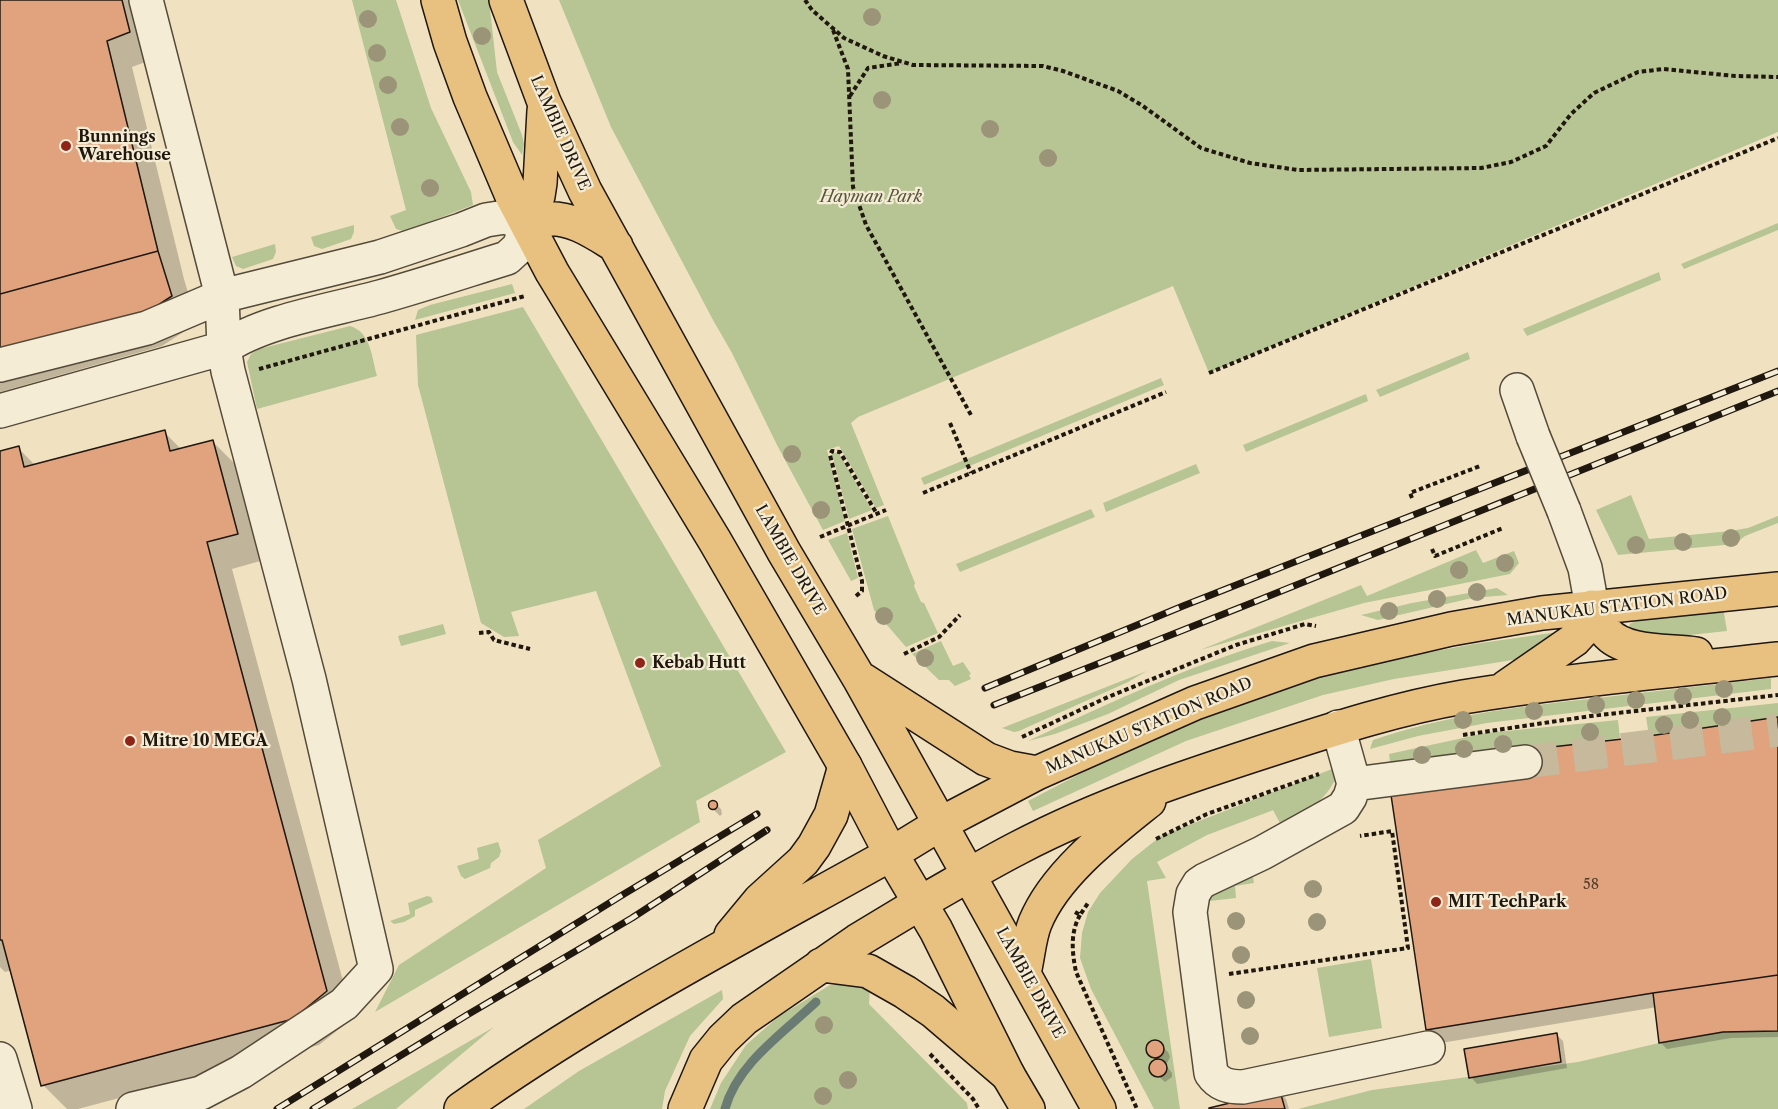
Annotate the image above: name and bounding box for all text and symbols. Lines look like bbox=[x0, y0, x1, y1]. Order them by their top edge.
street label: LAMBIE DRIVE bbox=[526, 72, 594, 194]
place label: Bunnings Warehouse bbox=[78, 127, 171, 165]
marker: Bunnings Warehouse bbox=[59, 139, 73, 153]
park label: Hayman Park bbox=[820, 187, 922, 207]
street label: LAMBIE DRIVE bbox=[751, 501, 829, 619]
street label: MANUKAU STATION ROAD bbox=[1505, 584, 1729, 630]
place label: Kebab Hutt bbox=[652, 653, 746, 673]
marker: Kebab Hutt bbox=[633, 656, 647, 670]
street label: MANUKAU STATION ROAD bbox=[1043, 674, 1255, 778]
place label: Mitre 10 MEGA bbox=[142, 731, 268, 751]
marker: Mitre 10 MEGA bbox=[123, 734, 137, 748]
house number: 58 bbox=[1583, 877, 1599, 893]
place label: MIT TechPark bbox=[1448, 892, 1567, 912]
marker: MIT TechPark bbox=[1429, 895, 1443, 909]
street label: LAMBIE DRIVE bbox=[992, 924, 1068, 1042]

